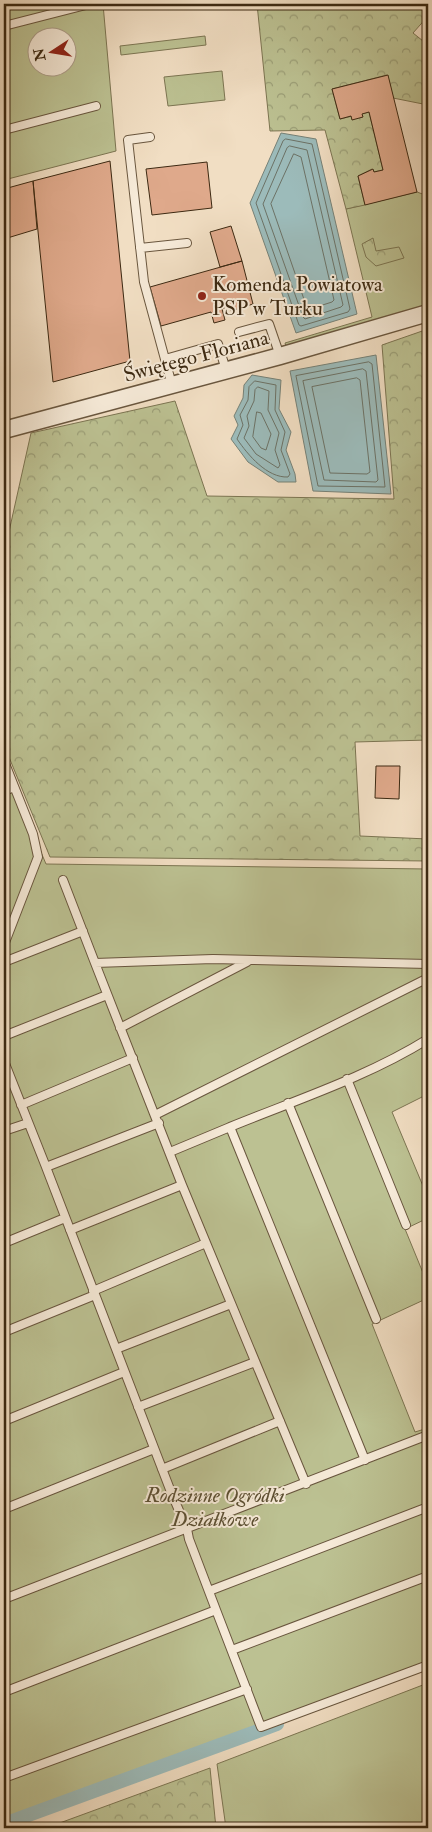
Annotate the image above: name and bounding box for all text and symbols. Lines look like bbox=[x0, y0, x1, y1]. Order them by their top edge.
north arrow bbox=[28, 28, 78, 78]
text: N bbox=[30, 46, 50, 63]
place label: Komenda Powiatowa PSP w Turku bbox=[212, 271, 383, 322]
marker: Komenda Powiatowa PSP w Turku bbox=[196, 290, 208, 302]
street label: Świętego Floriana bbox=[121, 324, 272, 389]
park label: Rodzinne Ogródki Działkowe bbox=[144, 1482, 285, 1533]

